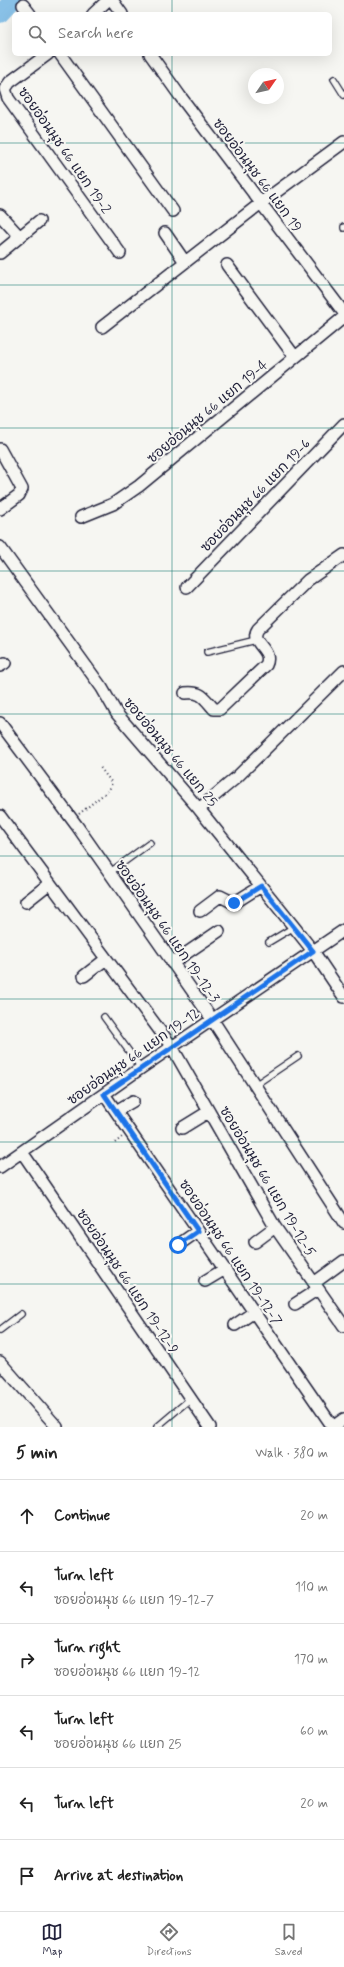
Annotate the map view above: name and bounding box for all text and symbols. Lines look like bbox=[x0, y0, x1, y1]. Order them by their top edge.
search box bbox=[12, 12, 332, 56]
icon: search bbox=[26, 23, 48, 45]
text: Search here bbox=[58, 24, 134, 44]
north arrow bbox=[248, 68, 284, 104]
street label: ซอยอ่อนนุช 66 แยก 19-2 bbox=[14, 84, 115, 218]
street label: ซอยอ่อนนุช 66 แยก 19 bbox=[209, 115, 306, 236]
street label: ซอยอ่อนนุช 66 แยก 19-4 bbox=[144, 356, 272, 467]
street label: ซอยอ่อนนุช 66 แยก 19-6 bbox=[197, 435, 315, 556]
street label: ซอยอ่อนนุช 66 แยก 25 bbox=[119, 694, 221, 811]
street label: ซอยอ่อนนุช 66 แยก 19-12-3 bbox=[111, 857, 223, 1006]
route end bbox=[225, 894, 243, 912]
street label: ซอยอ่อนนุช 66 แยก 19-12 bbox=[64, 1004, 203, 1109]
street label: ซอยอ่อนนุช 66 แยก 19-12-5 bbox=[215, 1103, 319, 1260]
street label: ซอยอ่อนนุช 66 แยก 19-12-7 bbox=[175, 1176, 286, 1329]
street label: ซอยอ่อนนุช 66 แยก 19-12-9 bbox=[72, 1206, 182, 1357]
route start bbox=[169, 1236, 187, 1254]
text: 5 min bbox=[16, 1442, 58, 1464]
text: Walk · 380 m bbox=[255, 1445, 328, 1462]
icon: ahead bbox=[16, 1505, 38, 1527]
text: Continue bbox=[54, 1506, 110, 1526]
text: 20 m bbox=[300, 1507, 328, 1524]
text: Turn left bbox=[54, 1566, 114, 1586]
icon: left bbox=[16, 1577, 38, 1599]
text: 110 m bbox=[295, 1579, 328, 1596]
text: ซอยอ่อนนุช 66 แยก 19-12-7 bbox=[54, 1592, 214, 1609]
text: Turn right bbox=[54, 1638, 121, 1658]
icon: right bbox=[16, 1649, 38, 1671]
text: 170 m bbox=[294, 1651, 328, 1668]
text: ซอยอ่อนนุช 66 แยก 19-12 bbox=[54, 1664, 200, 1681]
text: Turn left bbox=[54, 1710, 114, 1730]
icon: left bbox=[16, 1721, 38, 1743]
text: 60 m bbox=[300, 1723, 328, 1740]
text: ซอยอ่อนนุช 66 แยก 25 bbox=[54, 1736, 181, 1753]
icon: left bbox=[16, 1793, 38, 1815]
text: Turn left bbox=[54, 1794, 114, 1814]
text: 20 m bbox=[300, 1795, 328, 1812]
icon: arrive bbox=[16, 1865, 38, 1887]
text: Arrive at destination bbox=[54, 1866, 183, 1886]
tab: Map bbox=[41, 1921, 63, 1959]
tab: Directions bbox=[146, 1921, 192, 1959]
tab: Saved bbox=[275, 1921, 302, 1959]

